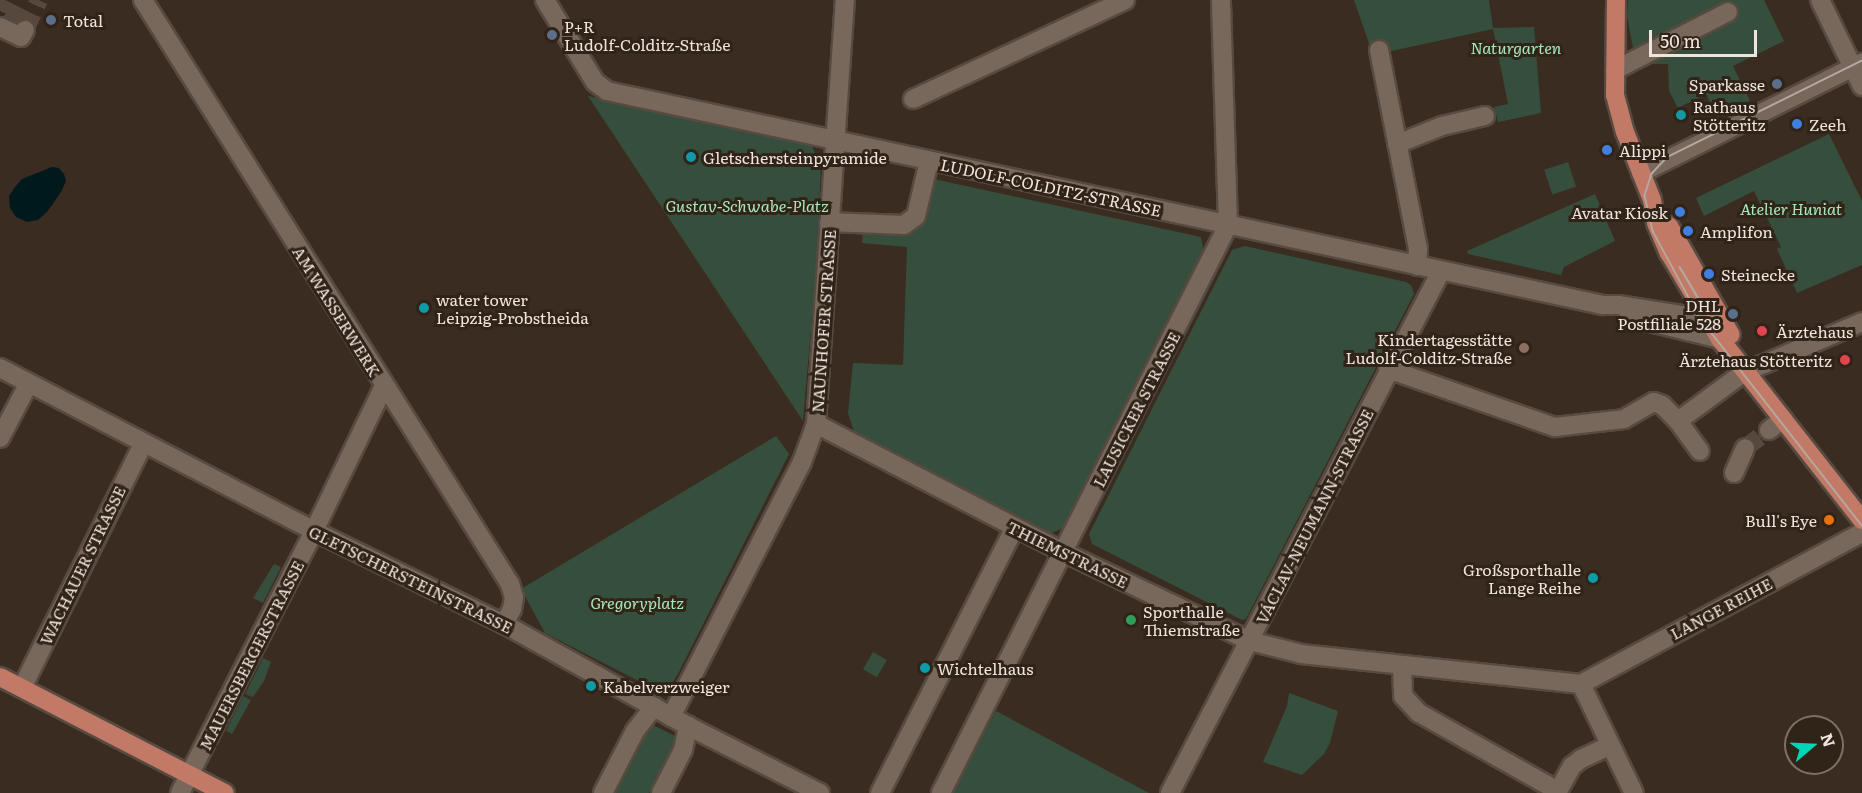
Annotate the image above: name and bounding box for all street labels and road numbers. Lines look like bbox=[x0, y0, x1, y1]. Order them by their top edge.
street label: LUDOLF-COLDITZ-STRASSE bbox=[939, 154, 1163, 220]
street label: NAUNHOFER STRASSE bbox=[807, 229, 839, 413]
street label: AM WASSERWERK bbox=[289, 242, 385, 380]
street label: LAUSICKER STRASSE bbox=[1088, 328, 1184, 490]
street label: VÁCLAV-NEUMANN-STRASSE bbox=[1251, 405, 1377, 627]
street label: WACHAUER STRASSE bbox=[35, 483, 129, 647]
street label: THIEMSTRASSE bbox=[1005, 516, 1131, 592]
street label: GLETSCHERSTEINSTRASSE bbox=[306, 521, 516, 637]
street label: MAUERSBERGERSTRASSE bbox=[195, 557, 307, 753]
street label: LANGE REIHE bbox=[1667, 573, 1775, 643]

